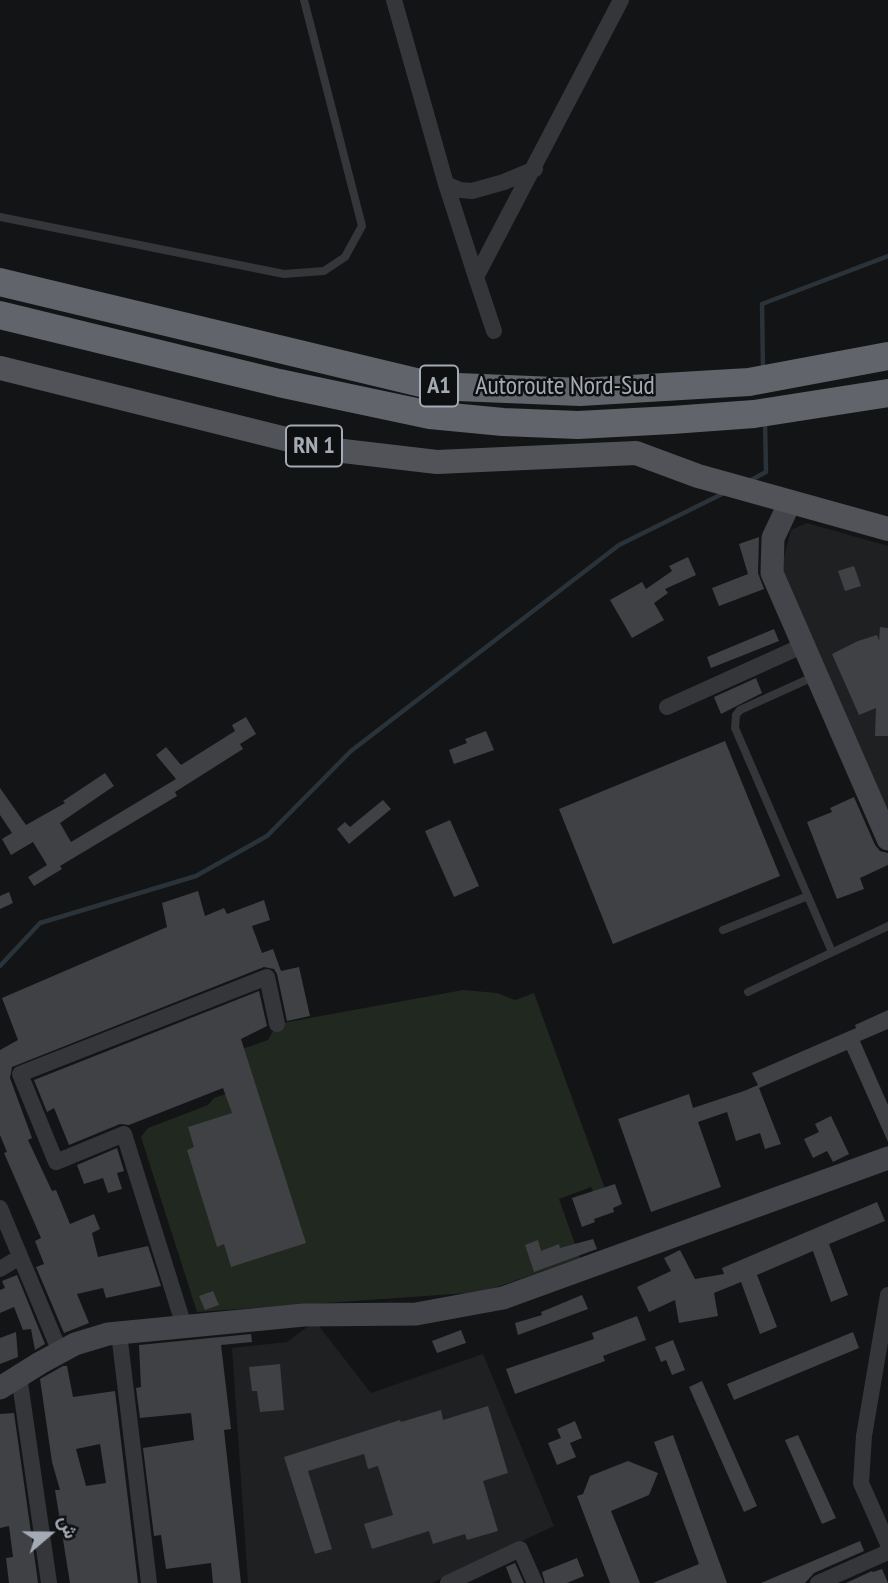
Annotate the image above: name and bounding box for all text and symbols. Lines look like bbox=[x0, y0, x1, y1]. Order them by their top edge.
road number: A1 bbox=[420, 366, 458, 407]
street label: Autoroute Nord-Sud bbox=[475, 371, 655, 403]
road number: RN 1 bbox=[286, 426, 342, 466]
north arrow bbox=[14, 1499, 84, 1569]
text: ش bbox=[54, 1512, 84, 1542]

